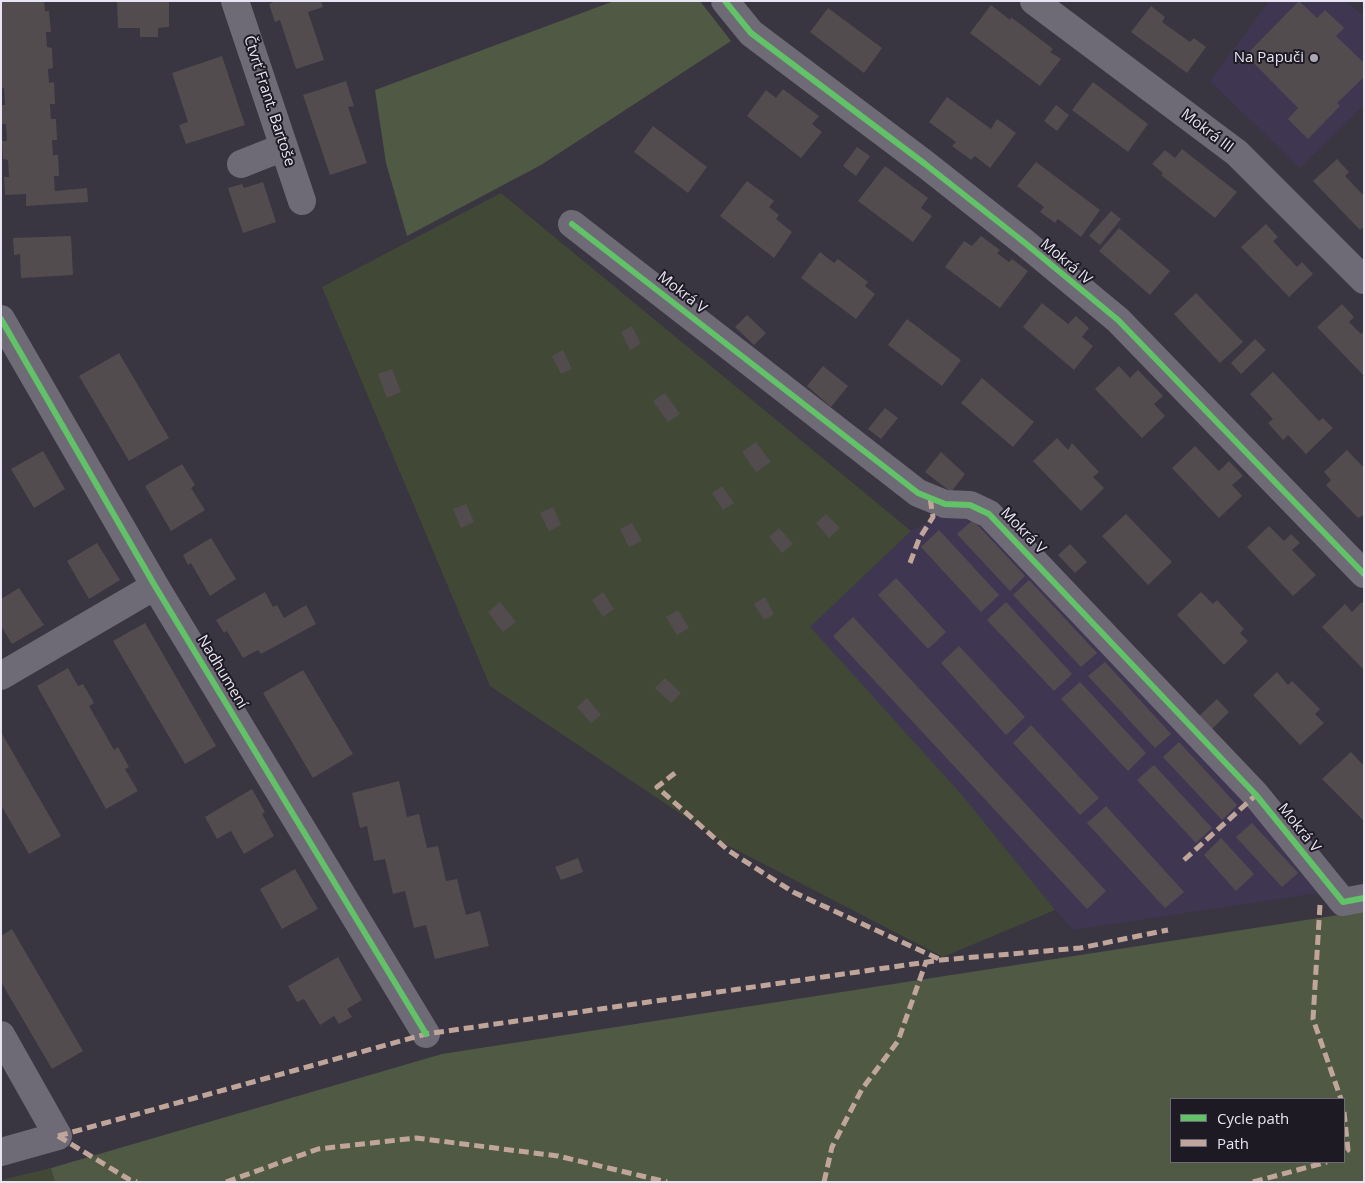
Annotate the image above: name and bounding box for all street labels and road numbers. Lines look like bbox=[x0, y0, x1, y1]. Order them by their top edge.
street label: Čtvrť Frant. Bartoše bbox=[239, 33, 299, 169]
street label: Mokrá III bbox=[1177, 105, 1237, 157]
street label: Mokrá IV bbox=[1037, 235, 1095, 289]
street label: Mokrá V bbox=[654, 268, 710, 318]
street label: Mokrá V bbox=[996, 504, 1050, 558]
street label: Nadhumení bbox=[193, 632, 251, 712]
street label: Mokrá V bbox=[1274, 800, 1324, 856]

